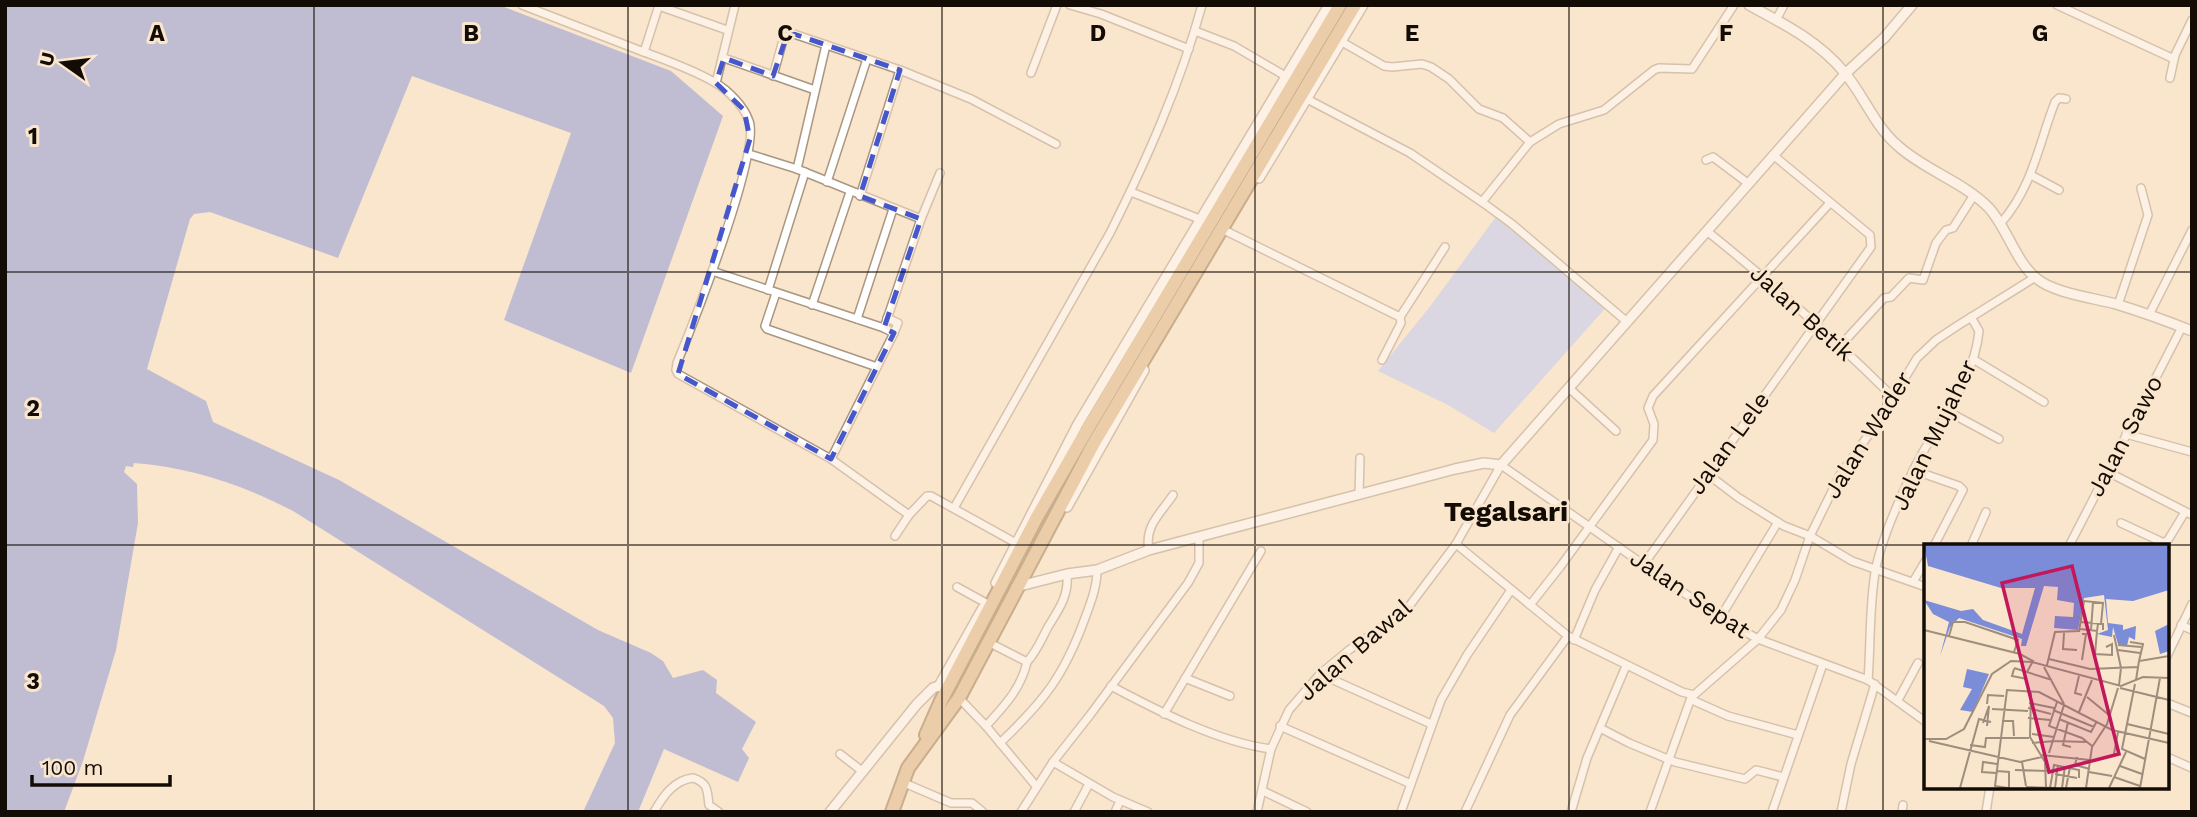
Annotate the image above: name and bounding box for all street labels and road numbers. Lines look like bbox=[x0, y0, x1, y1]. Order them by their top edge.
street label: Jalan Betik bbox=[1744, 259, 1860, 367]
street label: Jalan Mujaher bbox=[1885, 355, 1983, 515]
street label: Jalan Wader bbox=[1818, 366, 1918, 504]
street label: Jalan Sawo bbox=[2081, 371, 2169, 501]
street label: Jalan Lele bbox=[1682, 386, 1776, 500]
street label: Jalan Sepat bbox=[1625, 544, 1755, 644]
street label: Jalan Bawal bbox=[1293, 593, 1418, 707]

